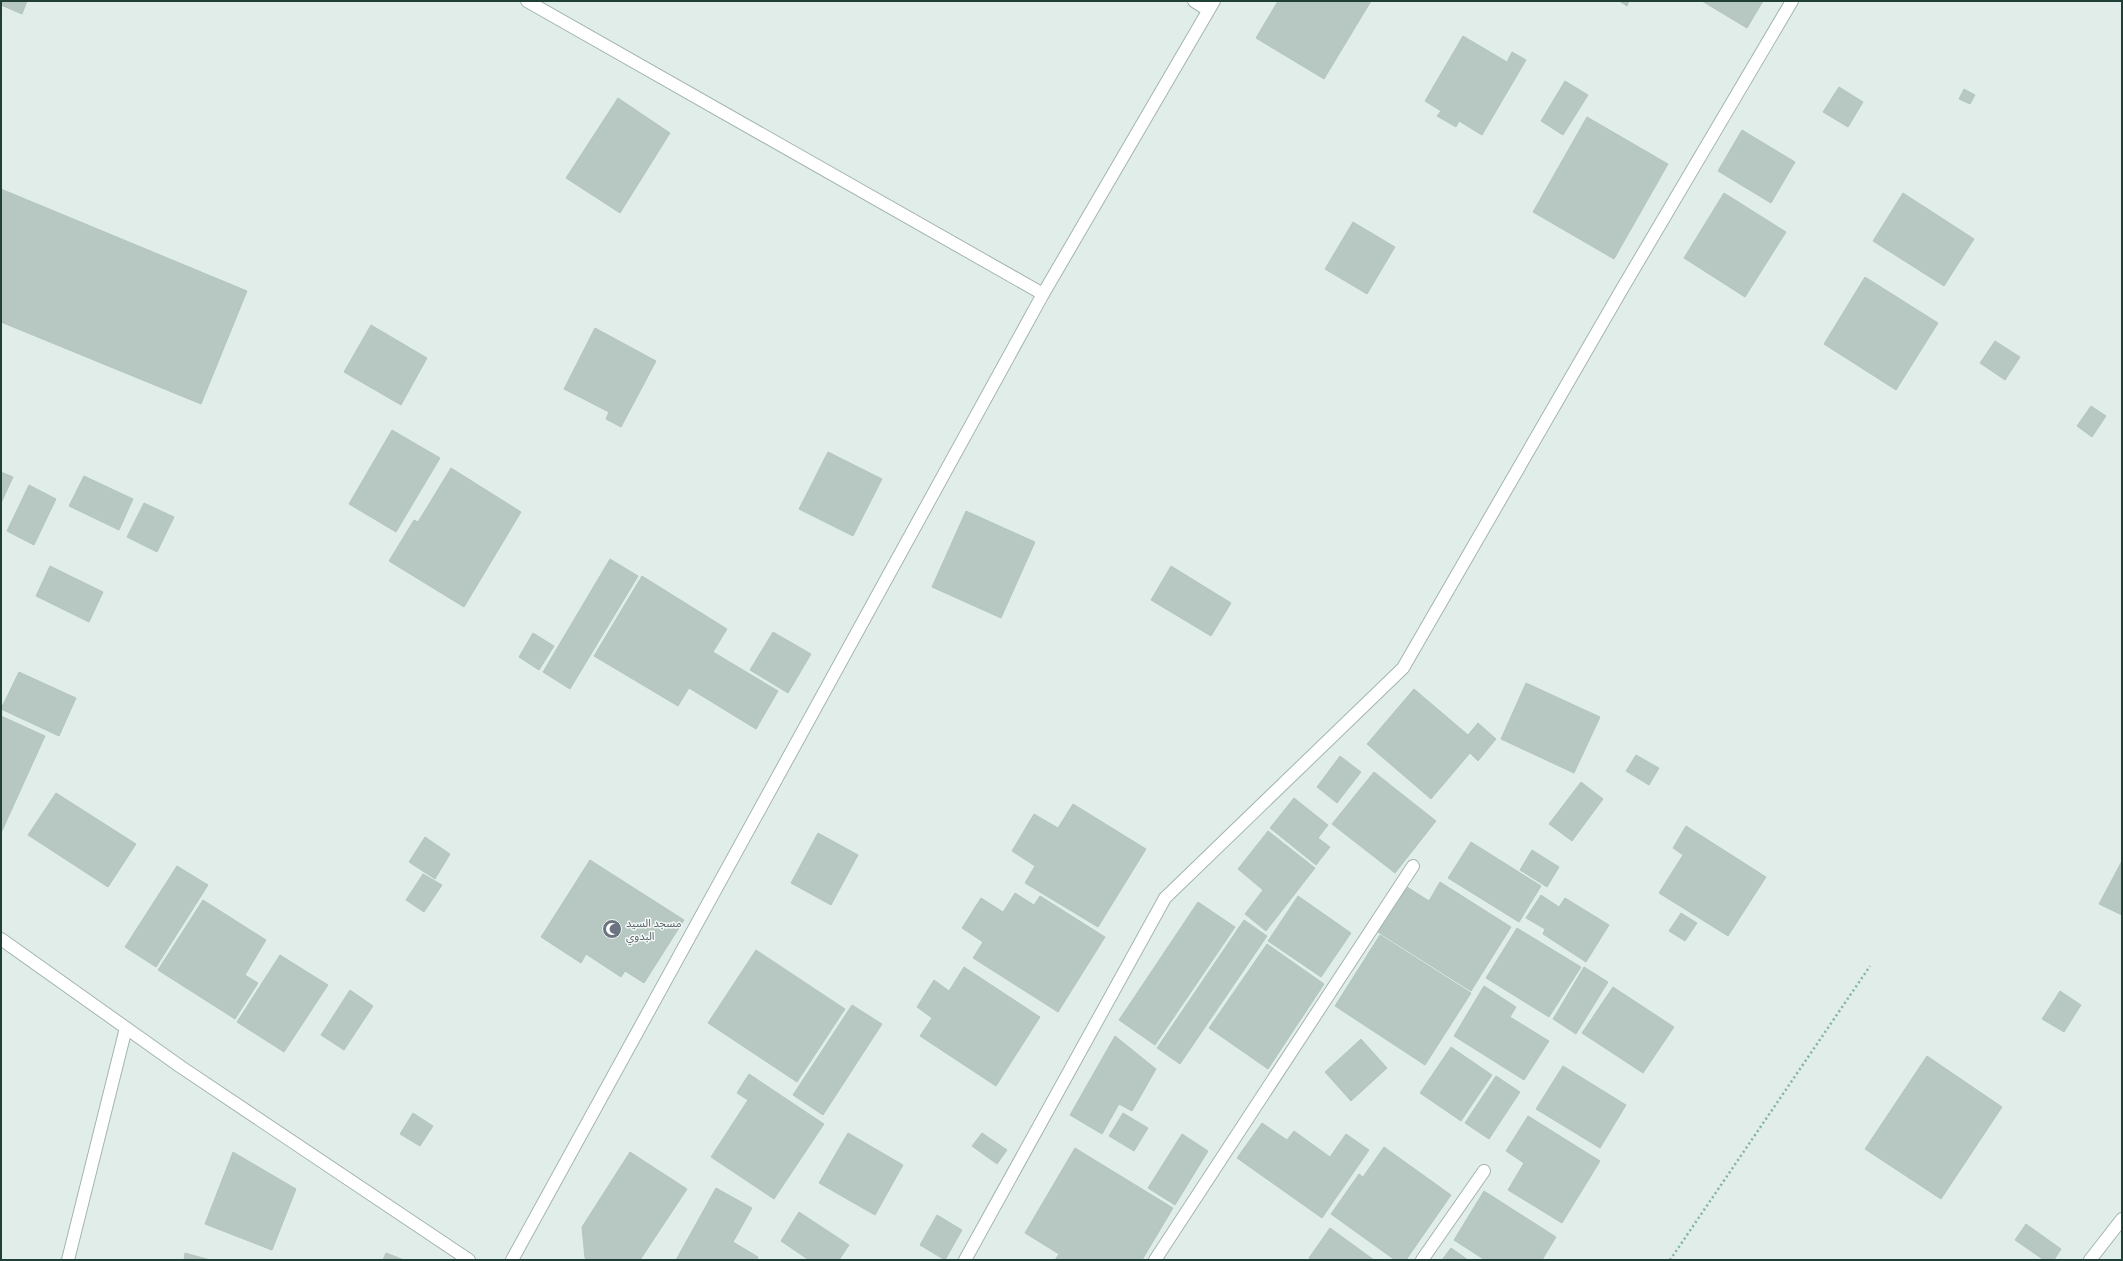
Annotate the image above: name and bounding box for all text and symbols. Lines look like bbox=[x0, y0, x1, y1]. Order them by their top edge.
place label: مسجد السيد البدوي bbox=[626, 917, 682, 946]
mosque icon: مسجد السيد البدوي bbox=[601, 918, 623, 940]

